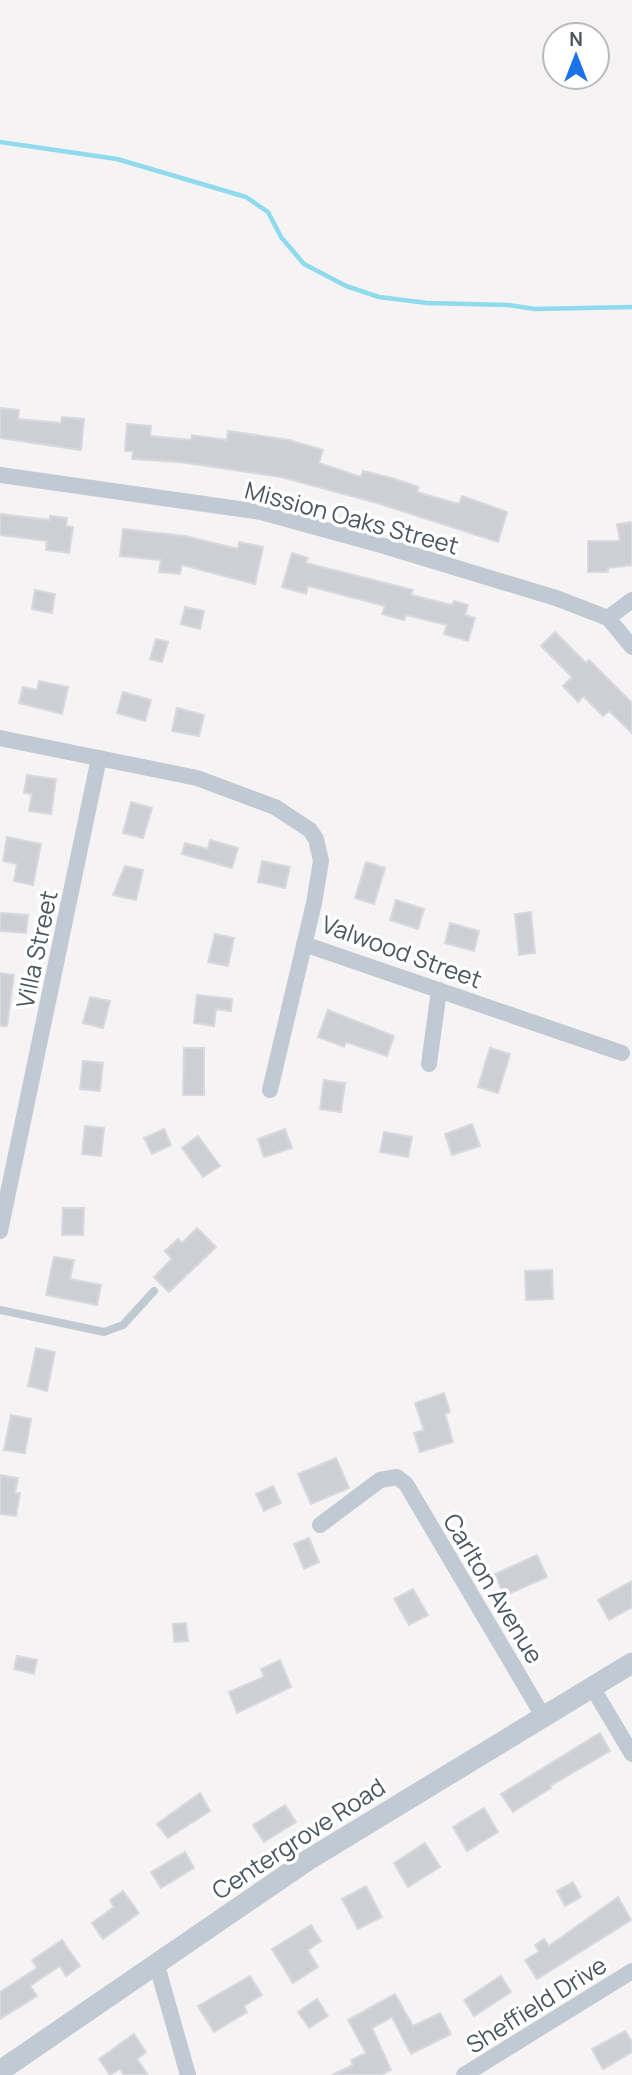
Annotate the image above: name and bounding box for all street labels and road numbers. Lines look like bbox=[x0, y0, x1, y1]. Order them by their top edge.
street label: Mission Oaks Street bbox=[241, 473, 463, 561]
street label: Villa Street bbox=[7, 887, 65, 1011]
street label: Valwood Street bbox=[317, 907, 487, 995]
street label: Carlton Avenue bbox=[436, 1507, 552, 1669]
street label: Centergrove Road bbox=[205, 1770, 391, 1906]
street label: Sheffield Drive bbox=[460, 1948, 612, 2060]

